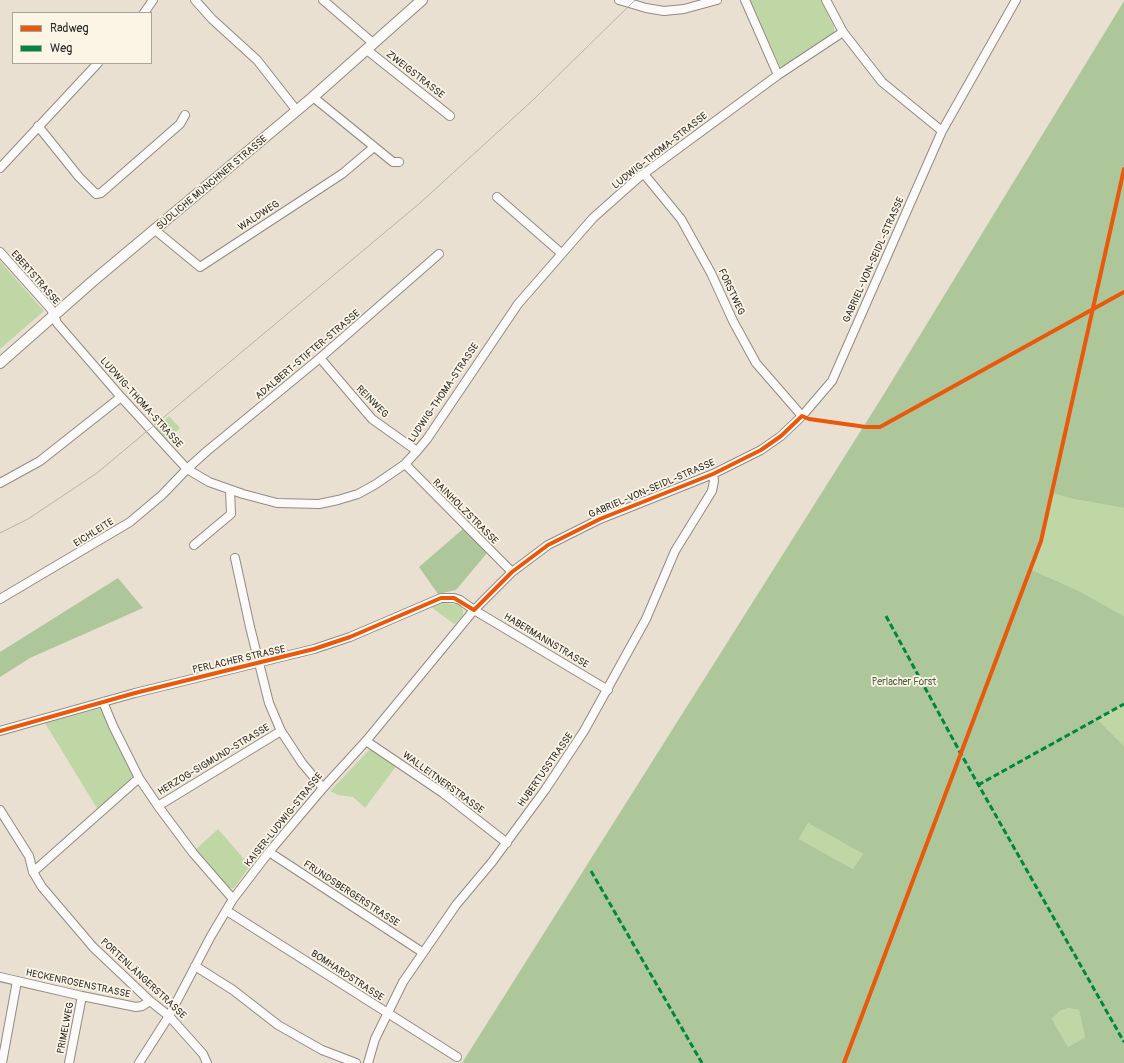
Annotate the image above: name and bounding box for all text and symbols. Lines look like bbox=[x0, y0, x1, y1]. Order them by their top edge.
legend bbox=[12, 12, 152, 64]
text: Radweg bbox=[50, 21, 88, 36]
text: Weg bbox=[50, 41, 72, 56]
street label: ZWEIGSTRASSE bbox=[384, 49, 446, 101]
street label: LUDWIG-THOMA-STRASSE bbox=[610, 110, 710, 192]
street label: SÜDLICHE MÜNCHNER STRASSE bbox=[154, 133, 270, 233]
street label: GABRIEL-VON-SEIDL-STRASSE bbox=[841, 195, 907, 325]
street label: WALDWEG bbox=[236, 198, 282, 234]
street label: EBERTSTRASSE bbox=[8, 248, 62, 308]
street label: FORSTWEG bbox=[715, 267, 747, 317]
street label: ADALBERT-STIFTER-STRASSE bbox=[253, 308, 363, 402]
street label: LUDWIG-THOMA-STRASSE bbox=[406, 341, 482, 445]
street label: LUDWIG-THOMA-STRASSE bbox=[97, 355, 185, 451]
street label: REINWEG bbox=[353, 383, 391, 421]
street label: GABRIEL-VON-SEIDL-STRASSE bbox=[587, 457, 717, 521]
street label: RAINHOLZSTRASSE bbox=[430, 477, 500, 547]
street label: EICHLEITE bbox=[72, 516, 116, 550]
street label: HABERMANNSTRASSE bbox=[501, 611, 591, 671]
street label: PERLACHER STRASSE bbox=[191, 643, 287, 677]
park label: Perlacher Forst bbox=[872, 676, 936, 688]
street label: HERZOG-SIGMUND-STRASSE bbox=[156, 722, 272, 798]
street label: HUBERTUSSTRASSE bbox=[516, 730, 576, 810]
street label: WALLEITNERSTRASSE bbox=[400, 749, 486, 817]
street label: KAISER-LUDWIG-STRASSE bbox=[242, 770, 326, 870]
street label: FRUNDSBERGERSTRASSE bbox=[301, 858, 401, 930]
street label: PORTENLÄNGERSTRASSE bbox=[98, 936, 188, 1022]
street label: BOMHARDSTRASSE bbox=[308, 948, 386, 1004]
street label: HECKENROSENSTRASSE bbox=[25, 967, 131, 1001]
street label: PRIMELWEG bbox=[55, 1001, 77, 1055]

